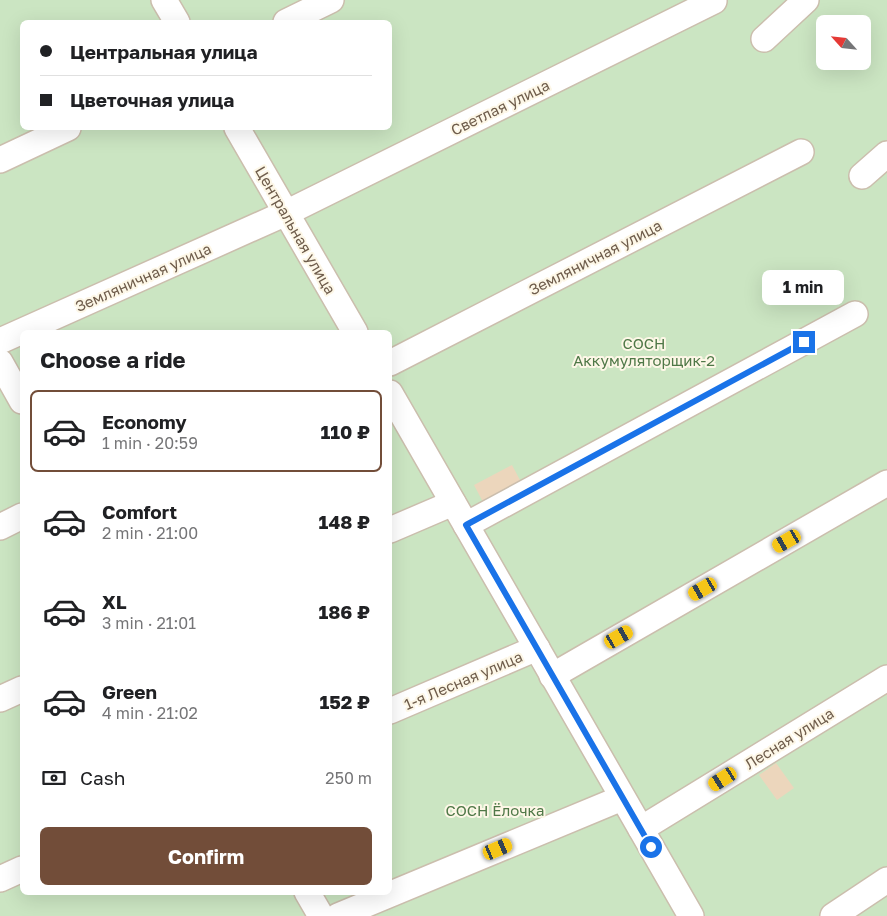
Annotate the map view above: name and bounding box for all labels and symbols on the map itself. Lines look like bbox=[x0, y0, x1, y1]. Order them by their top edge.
north arrow bbox=[816, 15, 871, 70]
street label: Светлая улица bbox=[448, 75, 552, 139]
street label: Центральная улица bbox=[252, 163, 340, 297]
street label: Земляничная улица bbox=[525, 216, 665, 298]
street label: Земляничная улица bbox=[72, 239, 214, 315]
callout: 1 min bbox=[763, 270, 845, 304]
route end bbox=[793, 331, 815, 353]
park label: СОСН Аккумуляторщик-2 bbox=[573, 334, 715, 369]
car bbox=[770, 527, 803, 555]
car bbox=[686, 575, 719, 603]
car bbox=[602, 623, 635, 651]
street label: 1-я Лесная улица bbox=[401, 647, 525, 713]
street label: Лесная улица bbox=[741, 703, 837, 773]
car bbox=[706, 765, 739, 793]
park label: СОСН Ёлочка bbox=[445, 801, 545, 819]
car bbox=[481, 836, 514, 862]
route start bbox=[640, 836, 662, 858]

